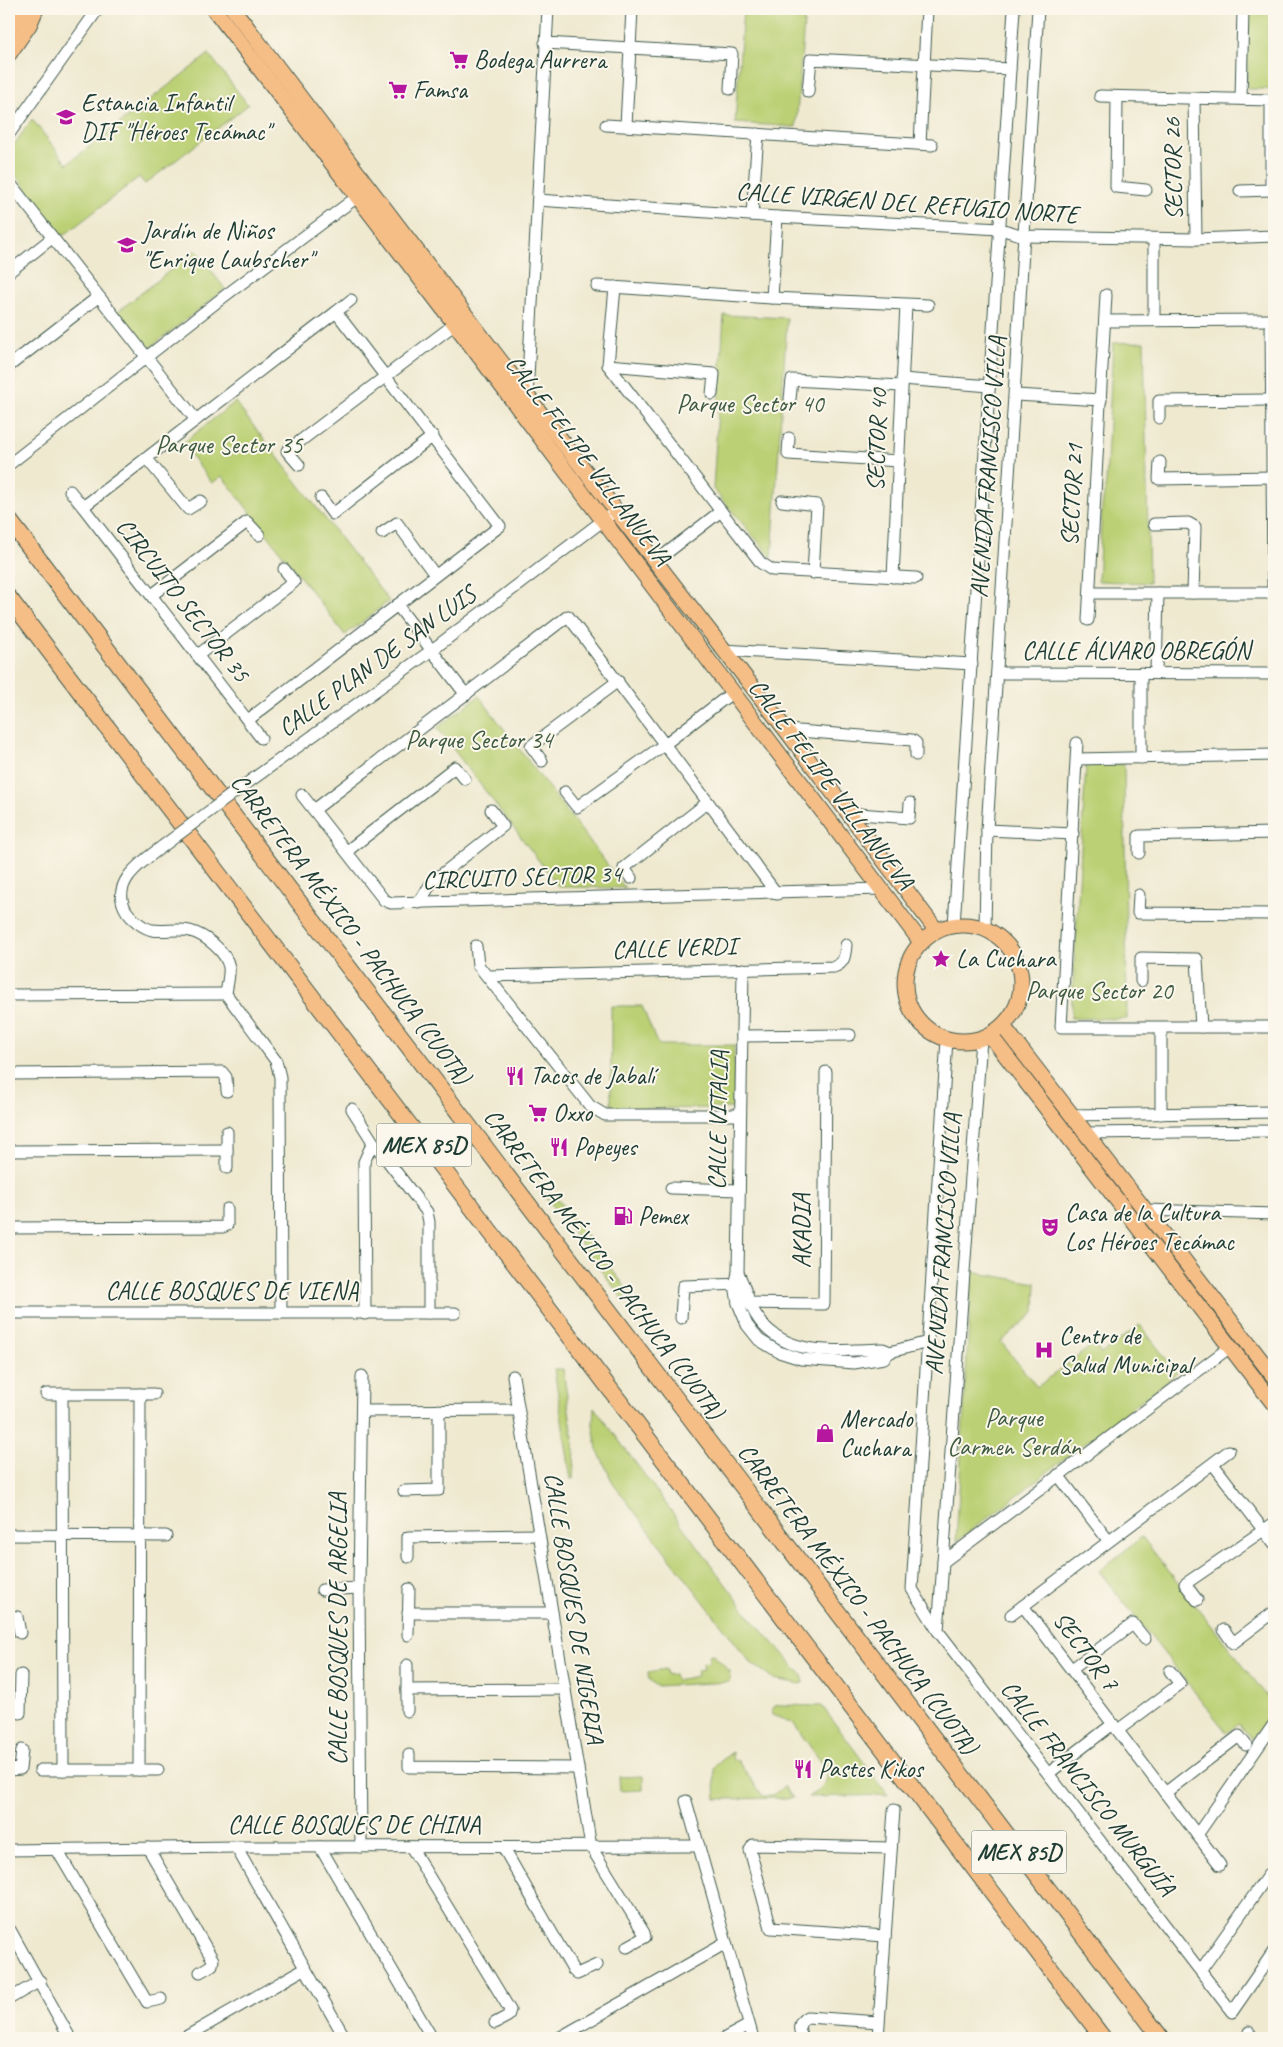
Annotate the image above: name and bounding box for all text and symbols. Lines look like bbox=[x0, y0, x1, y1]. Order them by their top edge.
place label: Bodega Aurrera bbox=[474, 44, 609, 76]
supermarket icon: Bodega Aurrera bbox=[448, 49, 470, 71]
place label: Famsa bbox=[413, 74, 469, 106]
supermarket icon: Famsa bbox=[387, 79, 409, 101]
place label: Estancia Infantil DIF "Héroes Tecámac" bbox=[81, 87, 275, 148]
school or university icon: Estancia Infantil DIF "Héroes Tecámac" bbox=[55, 106, 77, 128]
street label: SECTOR 26 bbox=[1156, 117, 1190, 221]
street label: CALLE VIRGEN DEL REFUGIO NORTE bbox=[735, 175, 1082, 231]
place label: Jardín de Niños "Enrique Laubscher" bbox=[141, 215, 318, 276]
school or university icon: Jardín de Niños "Enrique Laubscher" bbox=[116, 234, 138, 256]
street label: AVENIDA FRANCISCO VILLA bbox=[963, 335, 1013, 599]
street label: CALLE FELIPE VILLANUEVA bbox=[498, 348, 679, 573]
street label: SECTOR 40 bbox=[859, 386, 895, 492]
park label: Parque Sector 40 bbox=[676, 388, 825, 420]
park label: Parque Sector 35 bbox=[155, 429, 304, 461]
street label: SECTOR 21 bbox=[1053, 441, 1091, 547]
street label: CIRCUITO SECTOR 35 bbox=[109, 511, 258, 690]
street label: CALLE PLAN DE SAN LUIS bbox=[272, 577, 485, 744]
street label: CALLE ÁLVARO OBREGÓN bbox=[1022, 635, 1254, 667]
street label: CALLE FELIPE VILLANUEVA bbox=[741, 672, 922, 897]
park label: Parque Sector 34 bbox=[405, 724, 555, 756]
street label: CARRETERA MÉXICO - PACHUCA (CUOTA) bbox=[224, 767, 480, 1092]
street label: CIRCUITO SECTOR 34 bbox=[422, 857, 625, 896]
street label: CALLE VERDI bbox=[611, 930, 743, 966]
place label: La Cuchara bbox=[956, 943, 1057, 975]
place icon: La Cuchara bbox=[930, 948, 952, 970]
park label: Parque Sector 20 bbox=[1025, 975, 1174, 1007]
street label: CALLE VITALIA bbox=[701, 1049, 735, 1190]
place label: Tacos de Jabalí bbox=[530, 1060, 660, 1092]
restaurant icon: Tacos de Jabalí bbox=[504, 1065, 526, 1087]
place label: Oxxo bbox=[553, 1097, 593, 1129]
street label: CARRETERA MÉXICO - PACHUCA (CUOTA) bbox=[477, 1102, 733, 1427]
supermarket icon: Oxxo bbox=[527, 1102, 549, 1124]
street label: AVENIDA FRANCISCO VILLA bbox=[918, 1112, 968, 1376]
road number: MEX 85D bbox=[376, 1124, 472, 1166]
place label: Popeyes bbox=[574, 1131, 639, 1163]
restaurant icon: Popeyes bbox=[548, 1136, 570, 1158]
street label: AKADIA bbox=[786, 1192, 818, 1268]
place label: Casa de la Cultura Los Héroes Tecámac bbox=[1065, 1197, 1235, 1258]
place label: Pemex bbox=[638, 1200, 690, 1232]
fuel station icon: Pemex bbox=[612, 1205, 634, 1227]
theatre icon: Casa de la Cultura Los Héroes Tecámac bbox=[1039, 1216, 1061, 1238]
street label: CALLE BOSQUES DE VIENA bbox=[105, 1275, 359, 1307]
place label: Centro de Salud Municipal bbox=[1059, 1320, 1197, 1381]
hospital icon: Centro de Salud Municipal bbox=[1033, 1339, 1055, 1361]
park label: Parque Carmen Serdán bbox=[947, 1402, 1082, 1463]
place label: Mercado Cuchara bbox=[840, 1403, 914, 1464]
shop icon: Mercado Cuchara bbox=[814, 1422, 836, 1444]
street label: CARRETERA MÉXICO - PACHUCA (CUOTA) bbox=[731, 1437, 987, 1762]
street label: CALLE BOSQUES DE NIGERIA bbox=[537, 1470, 611, 1747]
street label: CALLE BOSQUES DE ARGELIA bbox=[322, 1491, 354, 1765]
street label: SECTOR 7 bbox=[1046, 1605, 1127, 1698]
street label: CALLE FRANCISCO MURGUÍA bbox=[994, 1674, 1183, 1903]
place label: Pastes Kikos bbox=[818, 1753, 925, 1785]
restaurant icon: Pastes Kikos bbox=[792, 1758, 814, 1780]
street label: CALLE BOSQUES DE CHINA bbox=[228, 1809, 481, 1841]
road number: MEX 85D bbox=[972, 1830, 1066, 1874]

